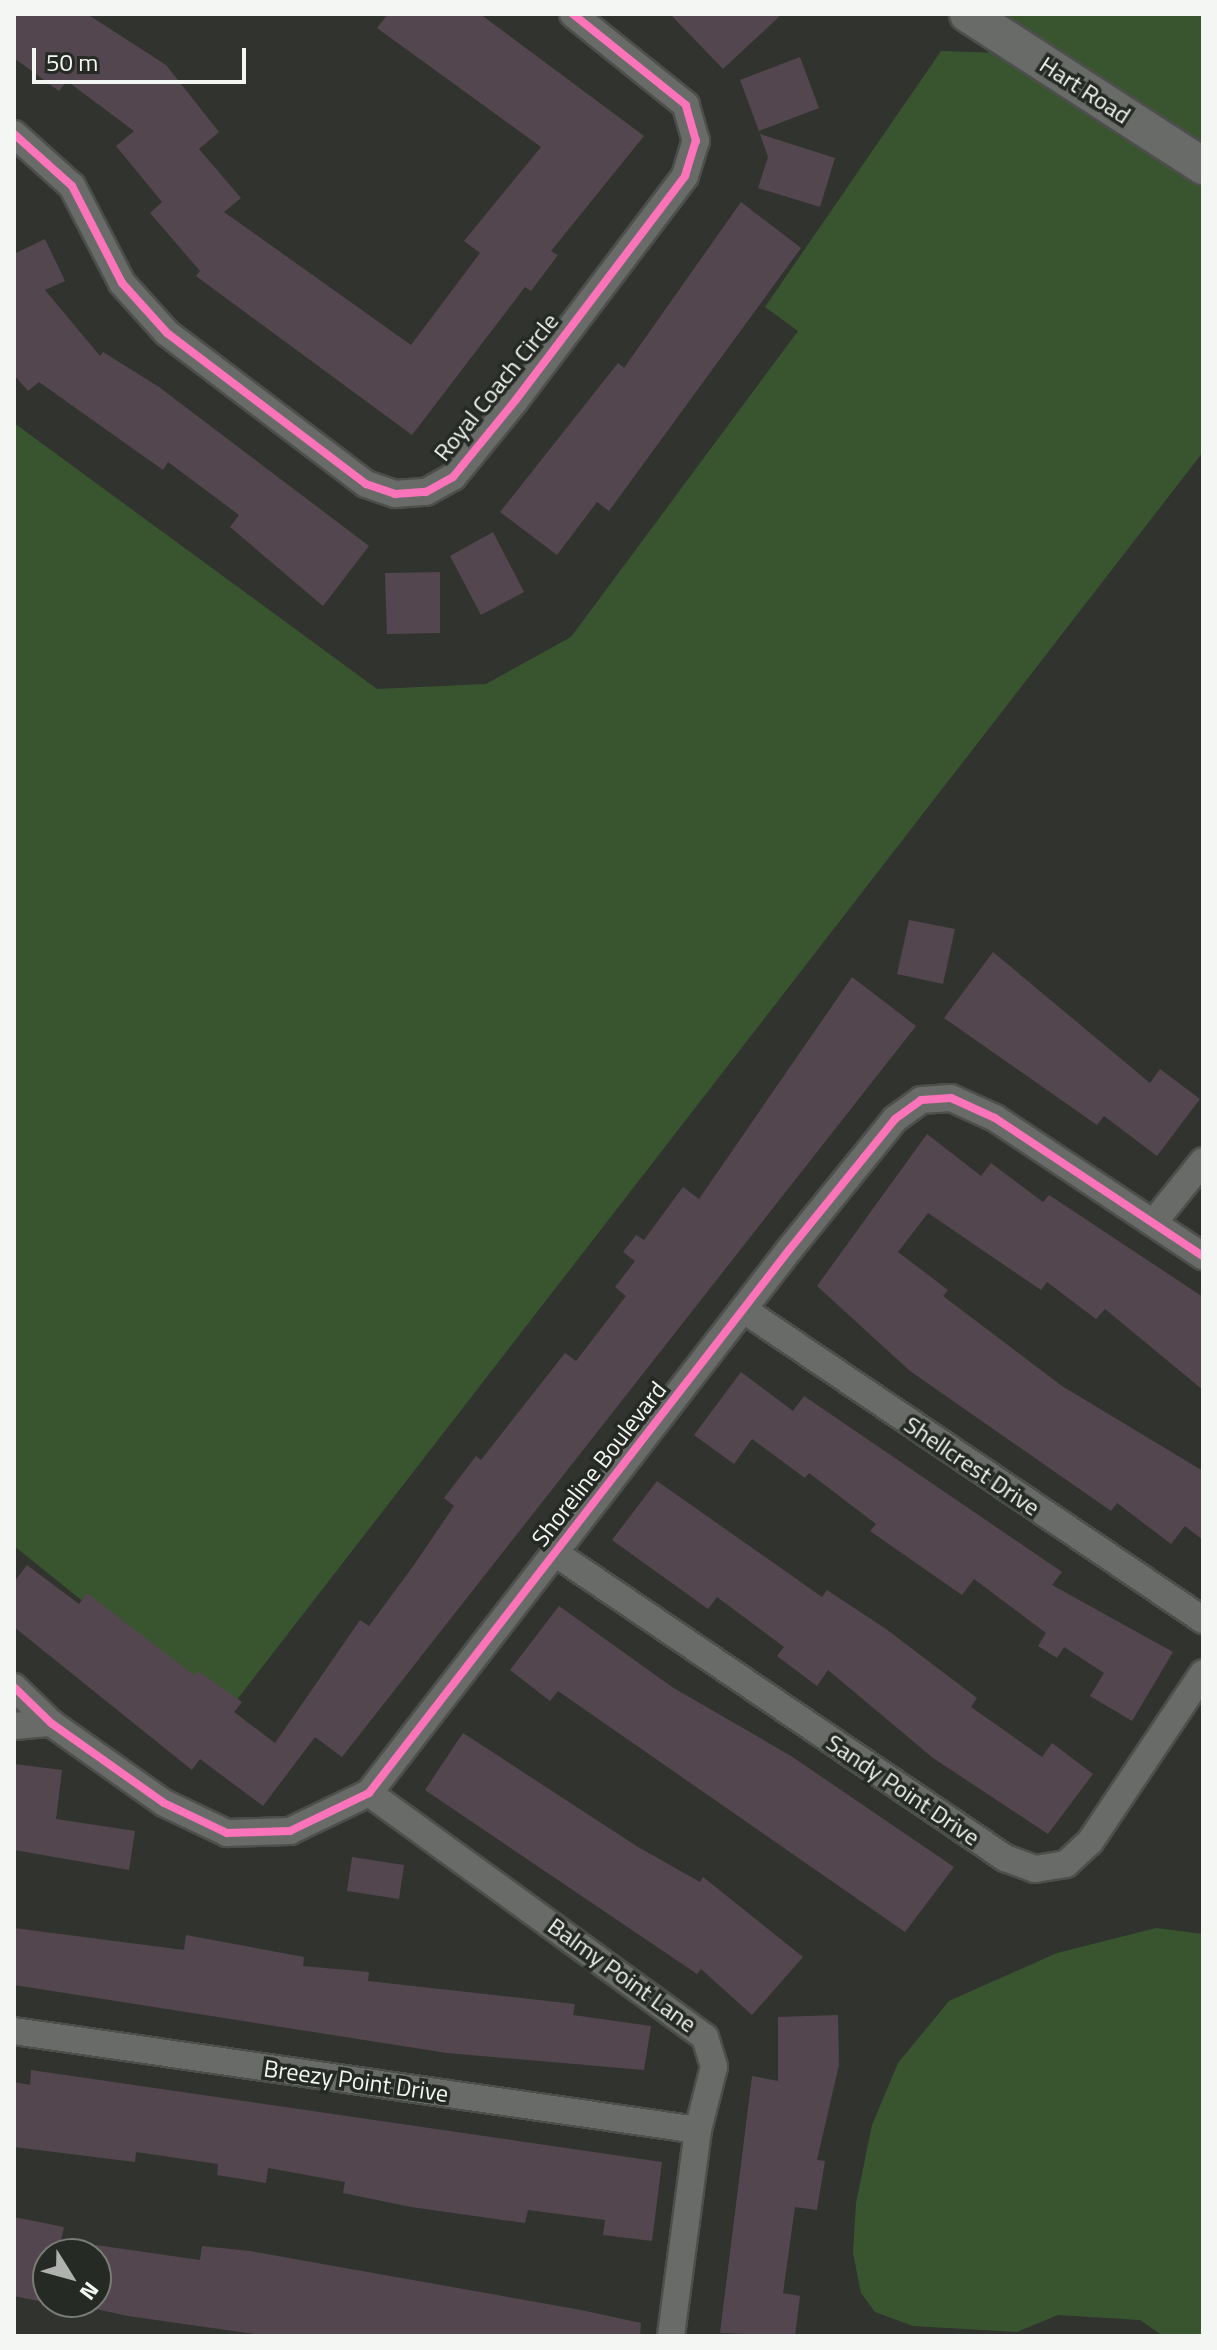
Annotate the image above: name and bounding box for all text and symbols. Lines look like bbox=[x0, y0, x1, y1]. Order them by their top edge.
scale bar bbox=[36, 32, 250, 82]
text: 50 m bbox=[46, 44, 98, 80]
street label: Hart Road bbox=[1034, 50, 1136, 130]
street label: Royal Coach Circle bbox=[428, 307, 564, 467]
street label: Shoreline Boulevard bbox=[526, 1376, 672, 1552]
street label: Shellcrest Drive bbox=[899, 1410, 1045, 1522]
street label: Sandy Point Drive bbox=[821, 1728, 985, 1852]
street label: Balmy Point Lane bbox=[542, 1912, 702, 2038]
street label: Breezy Point Drive bbox=[262, 2054, 450, 2108]
north arrow bbox=[32, 2238, 112, 2318]
text: N bbox=[71, 2275, 108, 2308]

